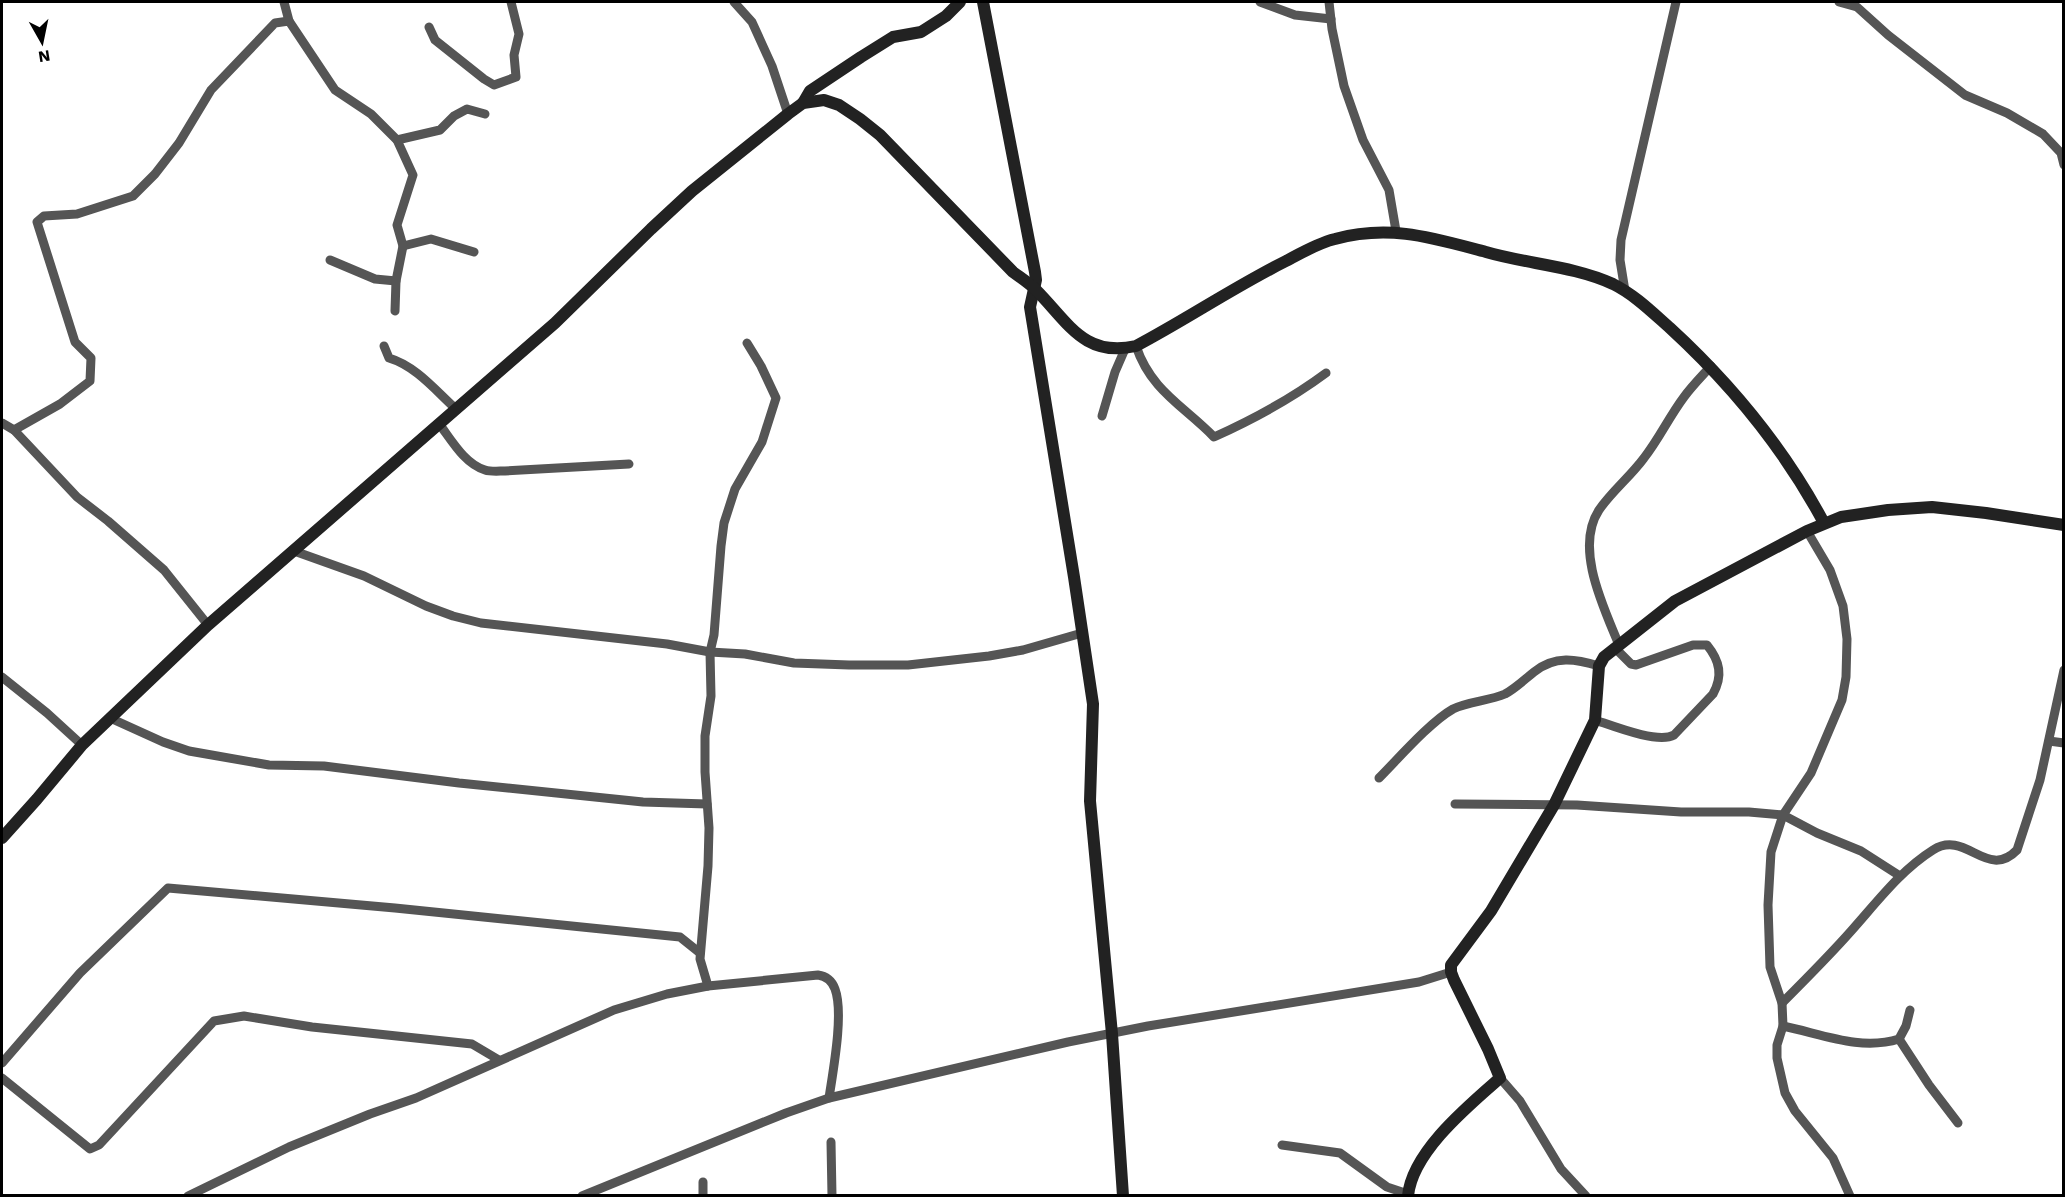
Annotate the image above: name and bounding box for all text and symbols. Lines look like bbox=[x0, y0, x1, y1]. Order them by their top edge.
north arrow bbox=[12, 12, 72, 72]
text: N bbox=[37, 46, 52, 67]

